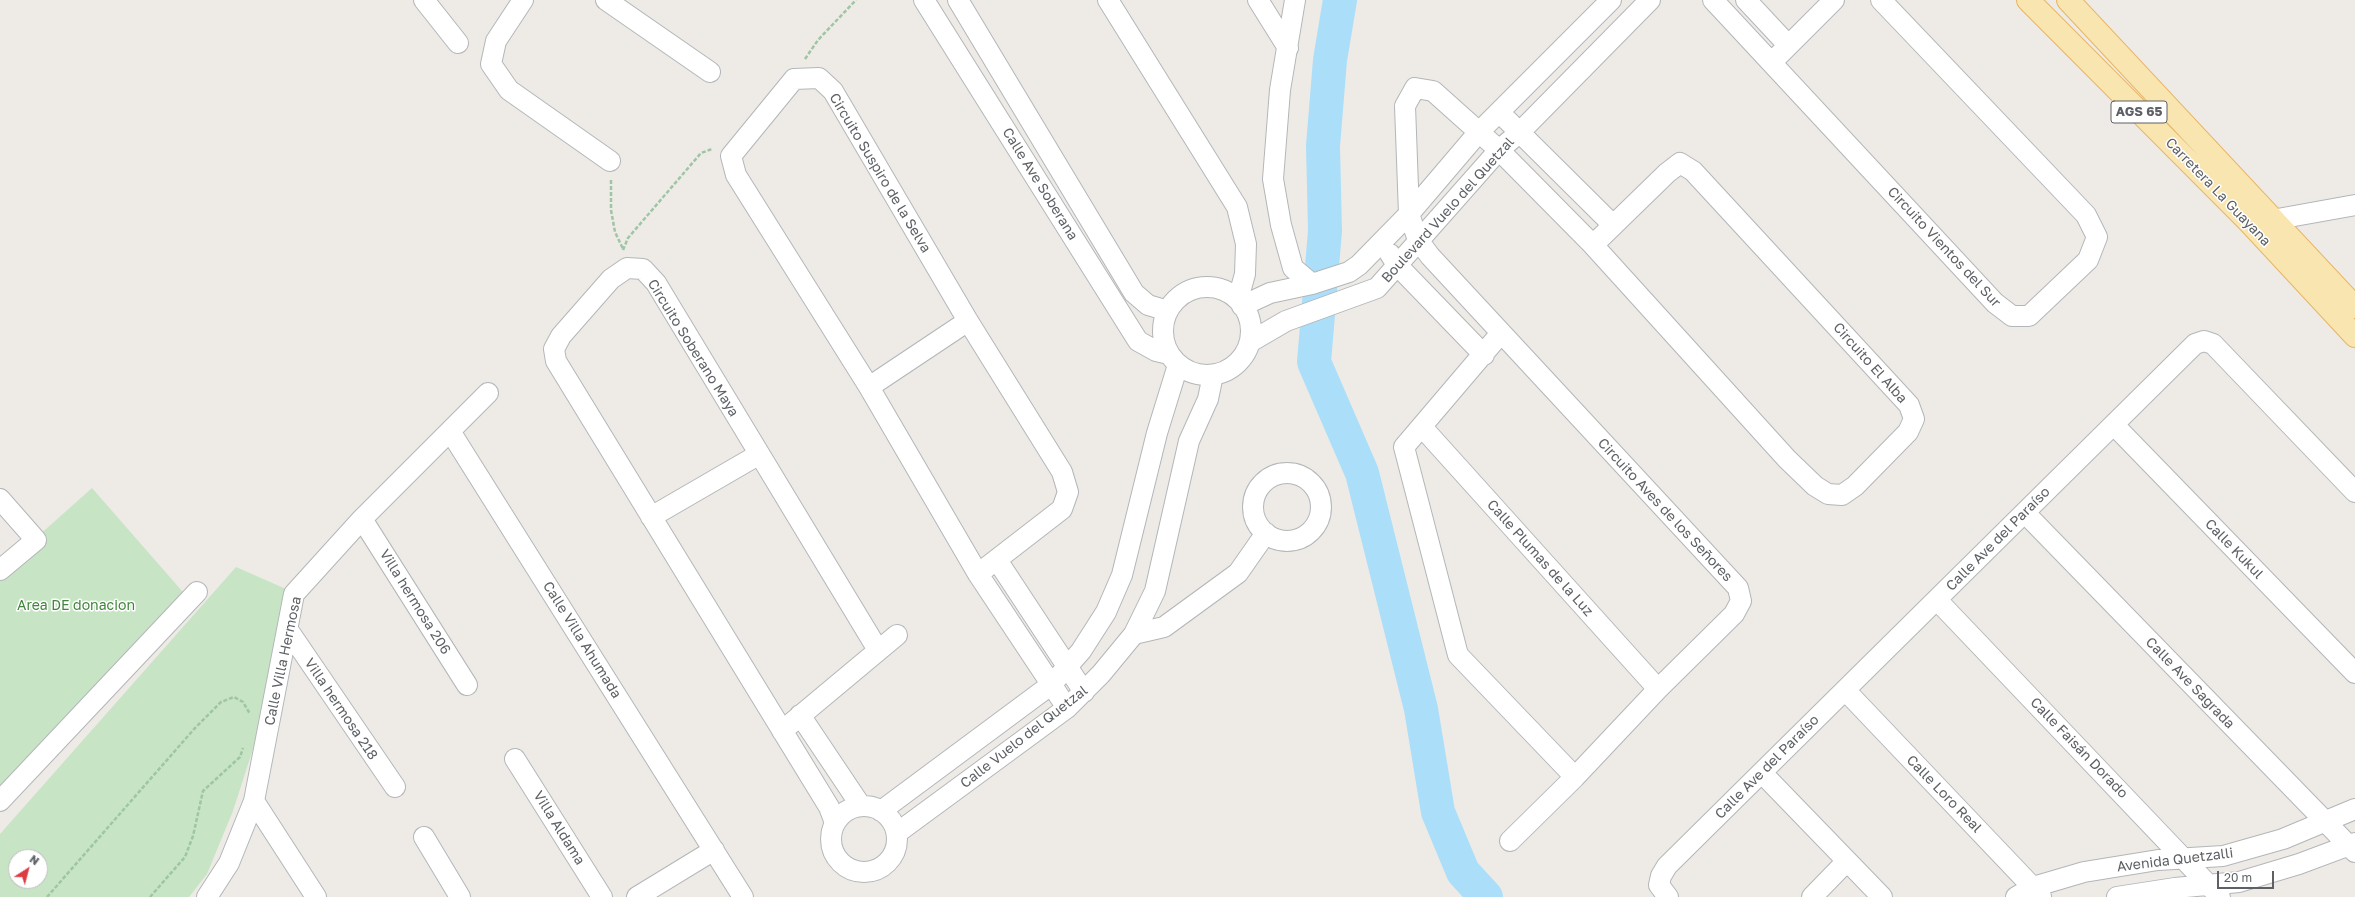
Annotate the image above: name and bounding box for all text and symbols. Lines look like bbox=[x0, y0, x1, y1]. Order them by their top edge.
street label: Circuito Suspiro de la Selva bbox=[826, 90, 934, 256]
road number: AGS 65 bbox=[2111, 101, 2167, 123]
street label: Calle Ave Soberana bbox=[999, 125, 1081, 243]
street label: Boulevard Vuelo del Quetzal bbox=[1378, 134, 1518, 286]
street label: Carretera La Guayana bbox=[2162, 134, 2274, 250]
street label: Circuito Vientos del Sur bbox=[1884, 183, 2004, 311]
street label: Circuito Soberano Maya bbox=[644, 276, 742, 420]
street label: Circuito El Alba bbox=[1829, 319, 1911, 407]
street label: Circuito Aves de los Señores bbox=[1594, 435, 1736, 585]
street label: Calle Ave del Paraíso bbox=[1943, 484, 2053, 594]
street label: Calle Plumas de la Luz bbox=[1483, 496, 1597, 620]
street label: Calle Kukul bbox=[2201, 516, 2267, 582]
street label: Villa hermosa 206 bbox=[376, 546, 454, 658]
street label: Calle Villa Ahumada bbox=[539, 578, 625, 702]
street label: Calle Villa Hermosa bbox=[261, 595, 305, 727]
park label: Area DE donacion bbox=[17, 598, 135, 614]
street label: Calle Ave Sagrada bbox=[2142, 634, 2238, 732]
street label: Villa hermosa 218 bbox=[301, 655, 381, 763]
street label: Calle Vuelo del Quetzal bbox=[957, 682, 1091, 792]
street label: Calle Faisán Dorado bbox=[2027, 694, 2131, 802]
street label: Calle Ave del Paraíso bbox=[1712, 712, 1822, 822]
street label: Calle Loro Real bbox=[1903, 752, 1985, 836]
street label: Villa Aldama bbox=[530, 788, 588, 868]
street label: Avenida Quetzalli bbox=[2116, 845, 2234, 875]
north arrow bbox=[8, 849, 48, 889]
text: N bbox=[28, 852, 42, 867]
scale bar bbox=[2219, 863, 2276, 889]
text: 20 m bbox=[2224, 870, 2252, 885]

